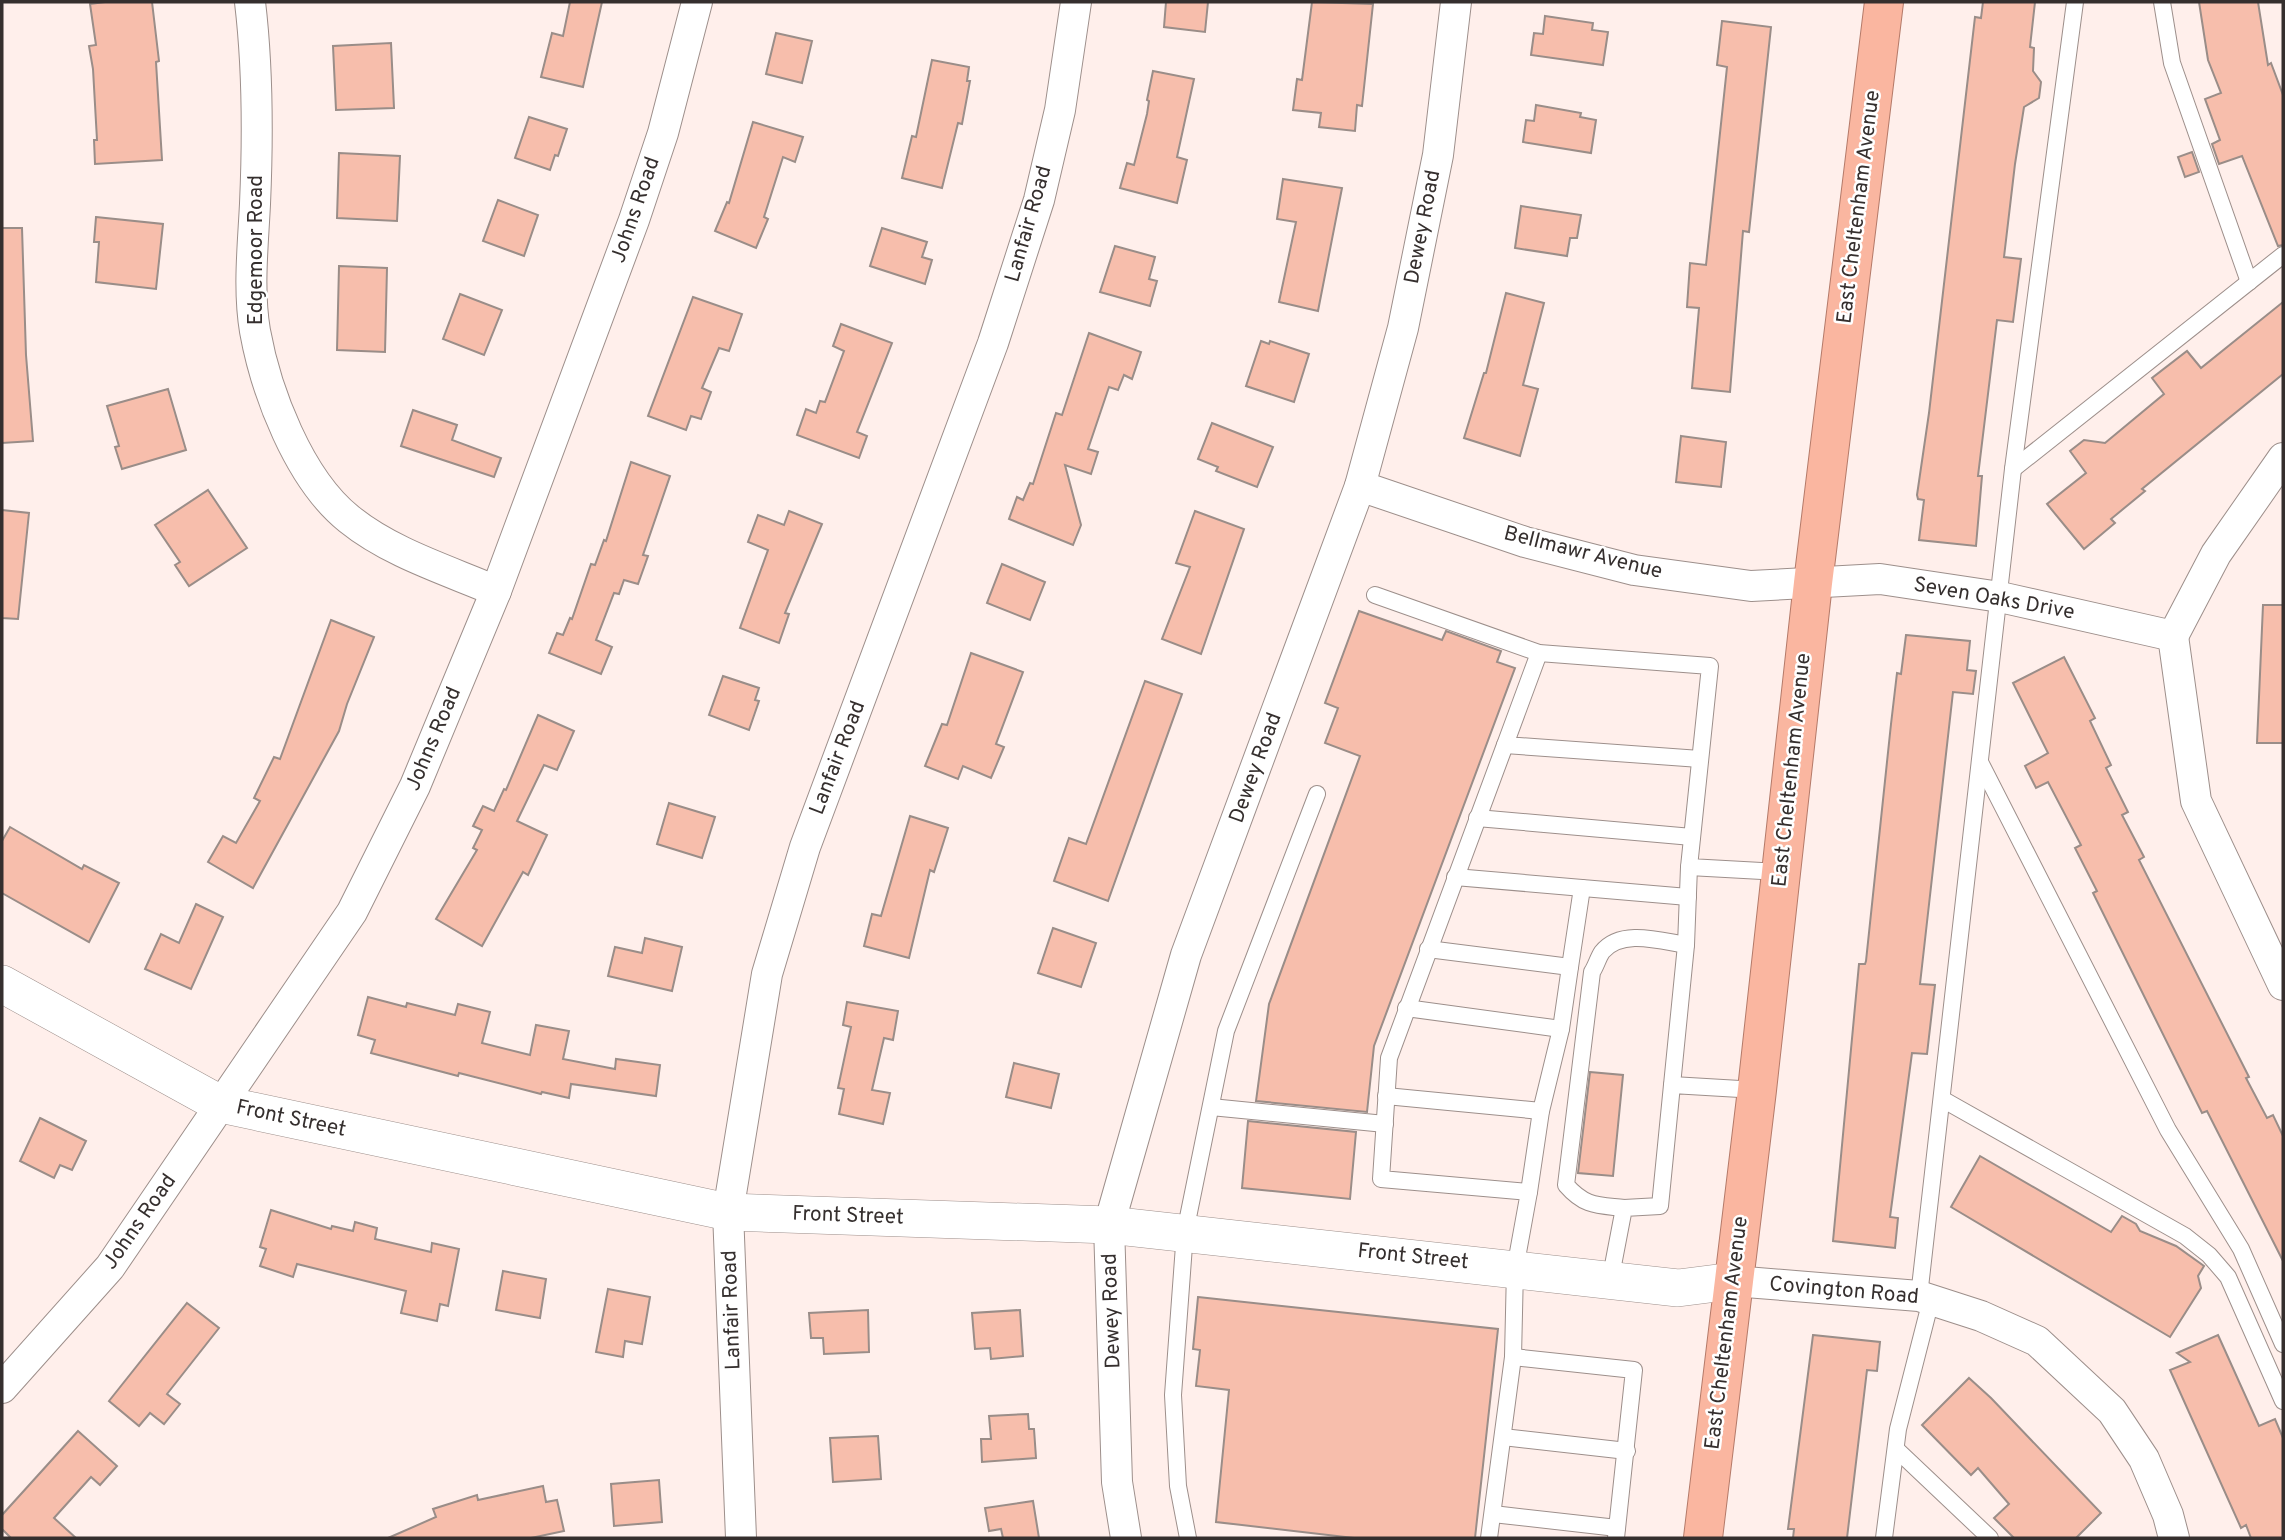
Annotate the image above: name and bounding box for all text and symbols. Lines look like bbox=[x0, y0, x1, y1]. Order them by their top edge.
street label: East Cheltenham Avenue bbox=[1831, 89, 1887, 325]
street label: Johns Road bbox=[605, 153, 667, 267]
street label: Lanfair Road bbox=[999, 163, 1059, 285]
street label: Dewey Road bbox=[1399, 168, 1447, 286]
street label: Edgemoor Road bbox=[243, 175, 270, 325]
street label: Bellmawr Avenue bbox=[1501, 520, 1665, 586]
street label: Seven Oaks Drive bbox=[1911, 572, 2077, 626]
street label: East Cheltenham Avenue bbox=[1766, 652, 1818, 888]
street label: Johns Road bbox=[400, 683, 468, 795]
street label: Lanfair Road bbox=[804, 697, 872, 819]
street label: Dewey Road bbox=[1224, 709, 1288, 827]
street label: Front Street bbox=[234, 1094, 348, 1144]
street label: Johns Road bbox=[97, 1169, 183, 1275]
street label: Front Street bbox=[792, 1201, 904, 1231]
street label: East Cheltenham Avenue bbox=[1699, 1215, 1755, 1451]
street label: Front Street bbox=[1356, 1238, 1470, 1276]
street label: Lanfair Road bbox=[716, 1250, 748, 1370]
street label: Dewey Road bbox=[1096, 1253, 1128, 1369]
street label: Covington Road bbox=[1768, 1271, 1920, 1311]

